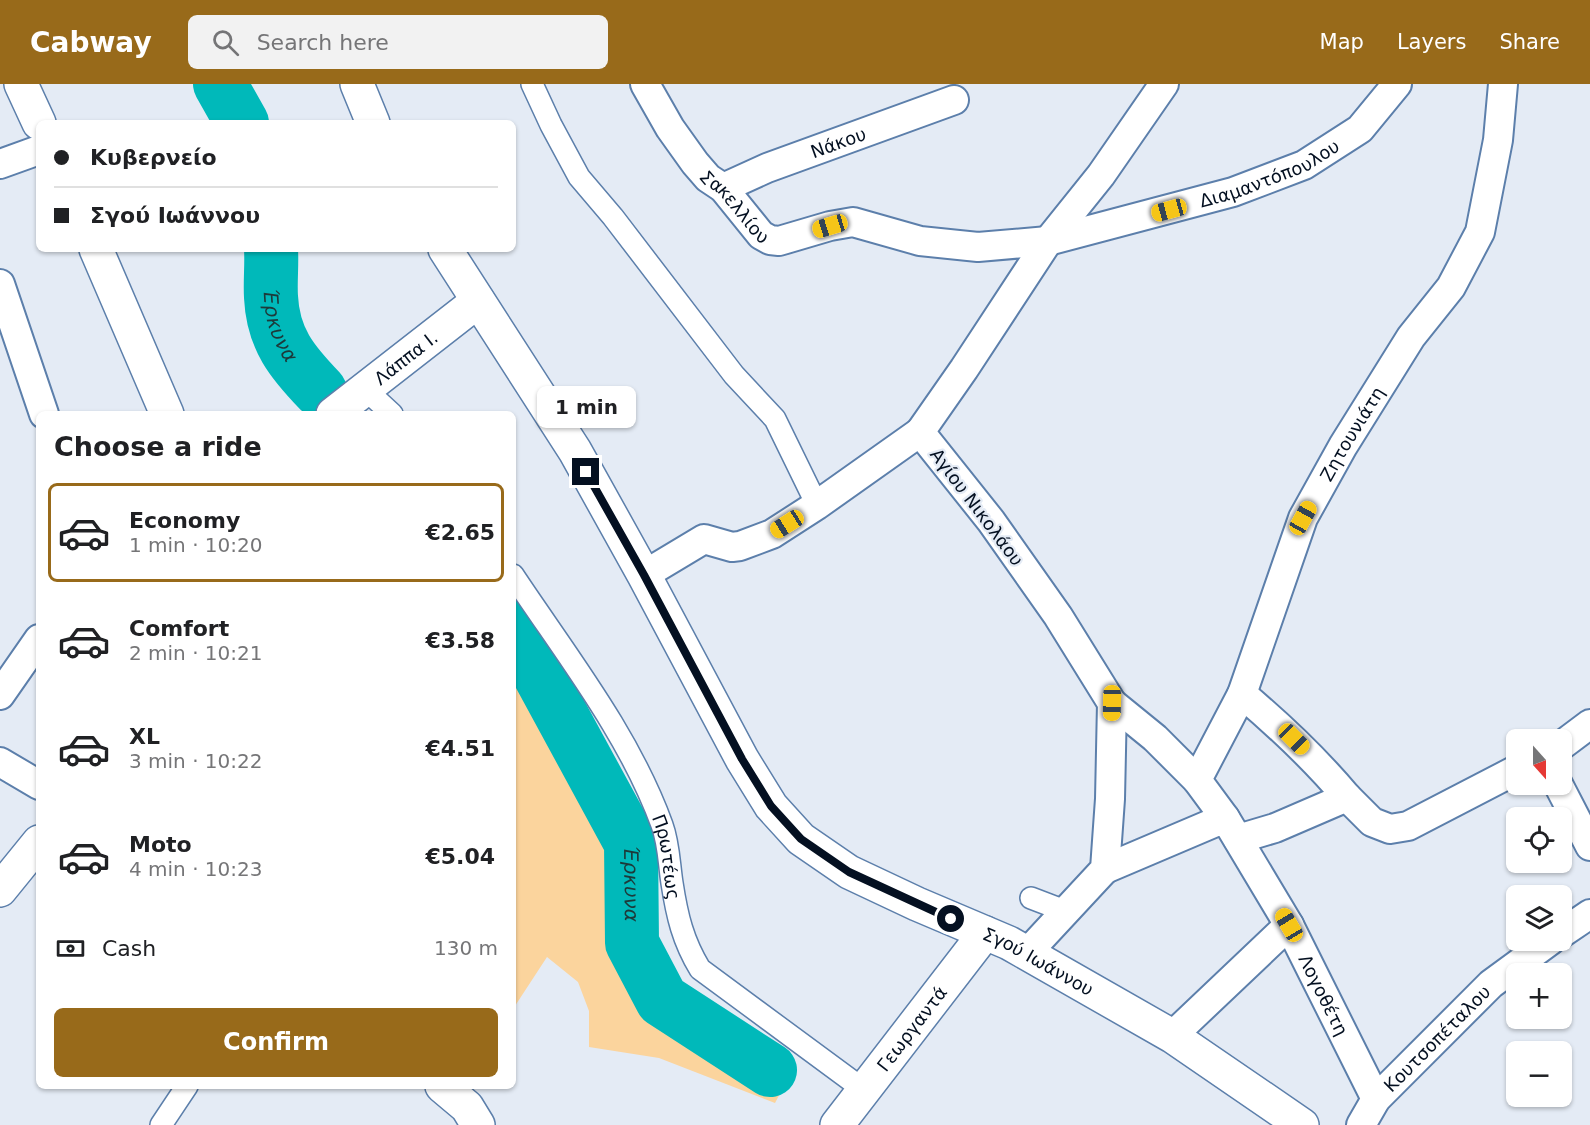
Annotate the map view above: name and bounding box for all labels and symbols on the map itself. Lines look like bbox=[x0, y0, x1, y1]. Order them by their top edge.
street label: Νάκου bbox=[808, 122, 869, 162]
street label: Διαμαντόπουλου bbox=[1197, 135, 1343, 211]
street label: Σακελλίου bbox=[696, 166, 772, 248]
car bbox=[1149, 197, 1189, 223]
car bbox=[810, 212, 850, 240]
water label: Έρκυνα bbox=[259, 288, 303, 367]
street label: Λάππα Ι. bbox=[370, 326, 441, 389]
street label: Ζητουνιάτη bbox=[1315, 383, 1388, 484]
callout: 1 min bbox=[536, 385, 636, 427]
street label: Αγίου Νικολάου bbox=[926, 444, 1028, 570]
route end bbox=[572, 458, 599, 485]
car bbox=[1286, 498, 1320, 538]
car bbox=[767, 507, 807, 541]
car bbox=[1103, 685, 1121, 721]
car bbox=[1275, 720, 1313, 758]
north arrow bbox=[1506, 729, 1572, 795]
street label: Πρωτέως bbox=[648, 811, 685, 901]
water label: Έρκυνα bbox=[619, 846, 644, 922]
route start bbox=[937, 905, 964, 932]
car bbox=[1272, 905, 1306, 945]
street label: Σγού Ιωάννου bbox=[980, 923, 1097, 1000]
street label: Λογοθέτη bbox=[1295, 951, 1353, 1039]
street label: Κουτσοπέταλου bbox=[1379, 981, 1494, 1096]
street label: Γεωργαντά bbox=[872, 982, 951, 1075]

